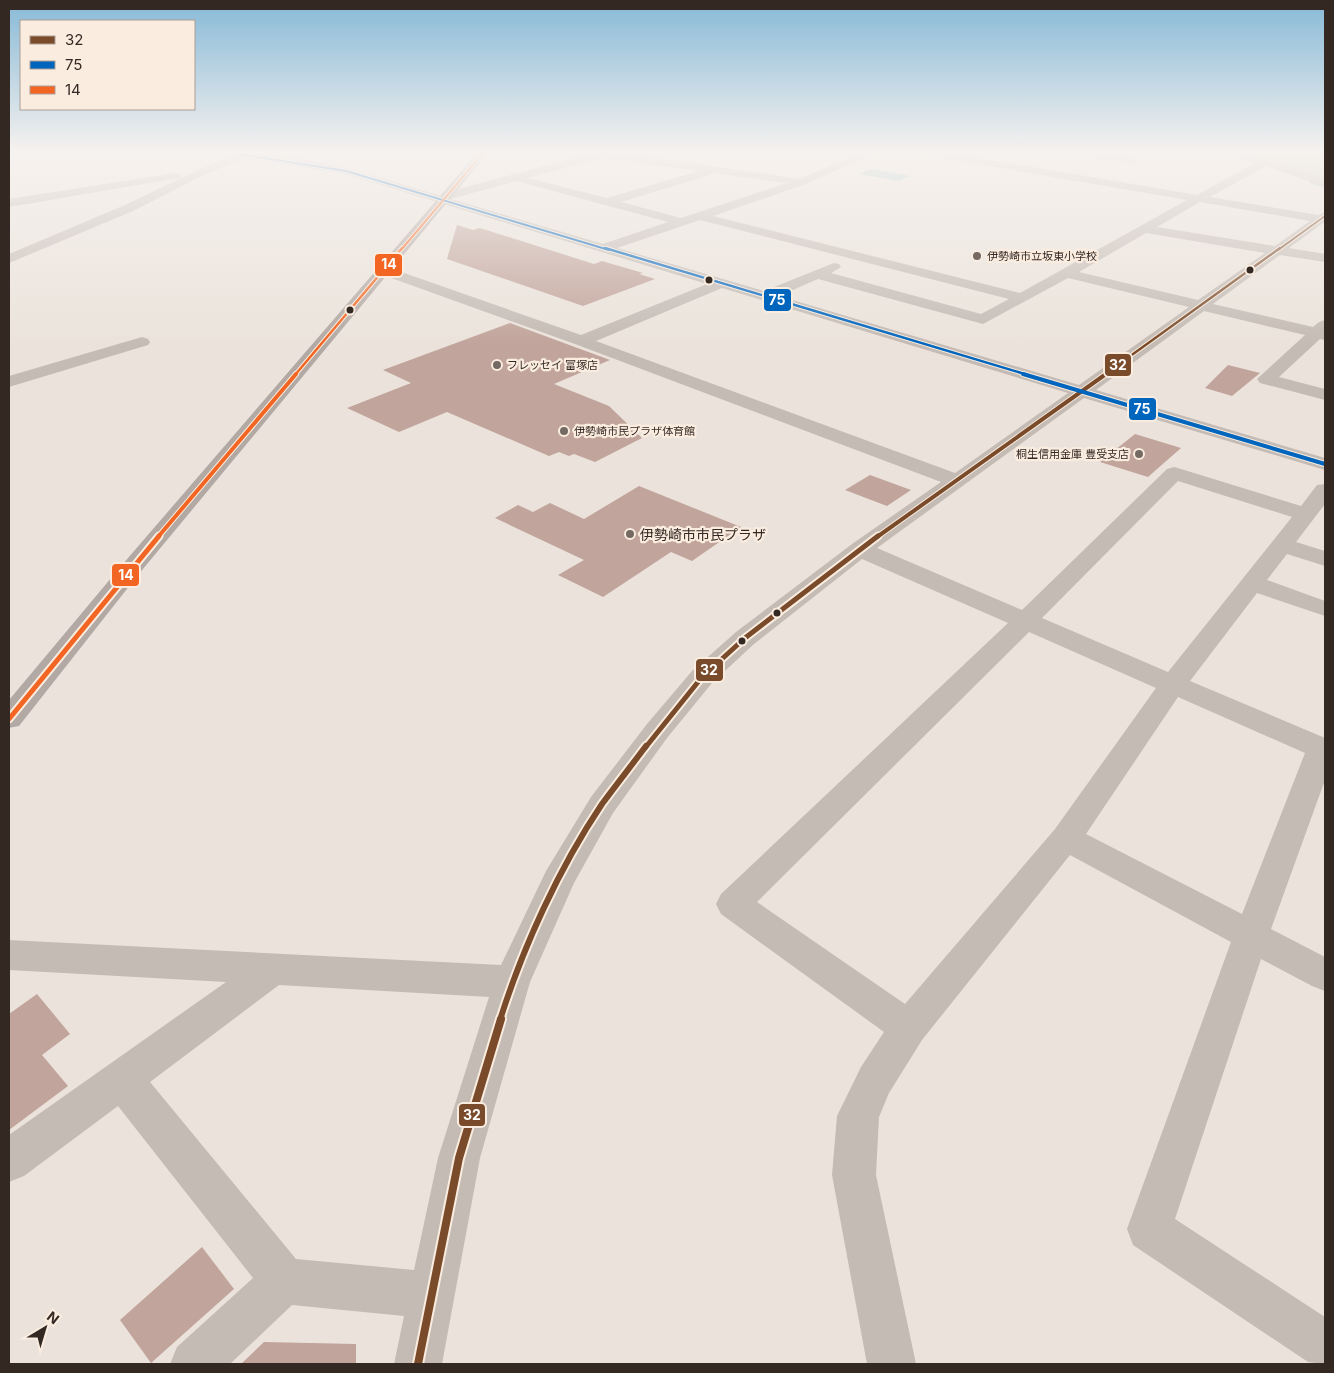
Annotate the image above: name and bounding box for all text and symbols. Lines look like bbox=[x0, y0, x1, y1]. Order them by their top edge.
legend bbox=[20, 20, 195, 110]
text: 32 bbox=[65, 30, 83, 49]
text: 75 bbox=[65, 55, 82, 74]
text: 14 bbox=[65, 80, 81, 99]
place label: 伊勢崎市立坂東小学校 bbox=[987, 249, 1097, 263]
marker: 伊勢崎市立坂東小学校 bbox=[971, 250, 983, 262]
line badge: 14 bbox=[374, 253, 403, 277]
text: 14 bbox=[381, 255, 397, 272]
unlabelled marker bbox=[1245, 265, 1255, 275]
unlabelled marker bbox=[704, 275, 714, 285]
line badge: 75 bbox=[763, 288, 792, 312]
text: 75 bbox=[769, 291, 786, 308]
unlabelled marker bbox=[345, 305, 355, 315]
line badge: 32 bbox=[1104, 353, 1132, 377]
text: 32 bbox=[1109, 356, 1127, 373]
place label: フレッセイ 富塚店 bbox=[507, 358, 598, 372]
marker: フレッセイ 富塚店 bbox=[491, 359, 503, 371]
line badge: 75 bbox=[1128, 397, 1157, 421]
text: 75 bbox=[1134, 400, 1151, 417]
place label: 伊勢崎市民プラザ体育館 bbox=[574, 424, 695, 438]
marker: 伊勢崎市民プラザ体育館 bbox=[558, 425, 570, 437]
place label: 桐生信用金庫 豊受支店 bbox=[1016, 447, 1129, 461]
marker: 桐生信用金庫 豊受支店 bbox=[1133, 448, 1145, 460]
place label: 伊勢崎市市民プラザ bbox=[640, 526, 766, 543]
marker: 伊勢崎市市民プラザ bbox=[624, 528, 636, 540]
line badge: 14 bbox=[111, 563, 140, 587]
text: 14 bbox=[118, 566, 134, 583]
unlabelled marker bbox=[772, 608, 782, 618]
unlabelled marker bbox=[737, 636, 747, 646]
line badge: 32 bbox=[695, 658, 724, 682]
text: 32 bbox=[700, 661, 718, 678]
line badge: 32 bbox=[458, 1103, 486, 1127]
text: 32 bbox=[463, 1106, 481, 1123]
north arrow bbox=[20, 1303, 70, 1353]
text: N bbox=[44, 1307, 63, 1327]

